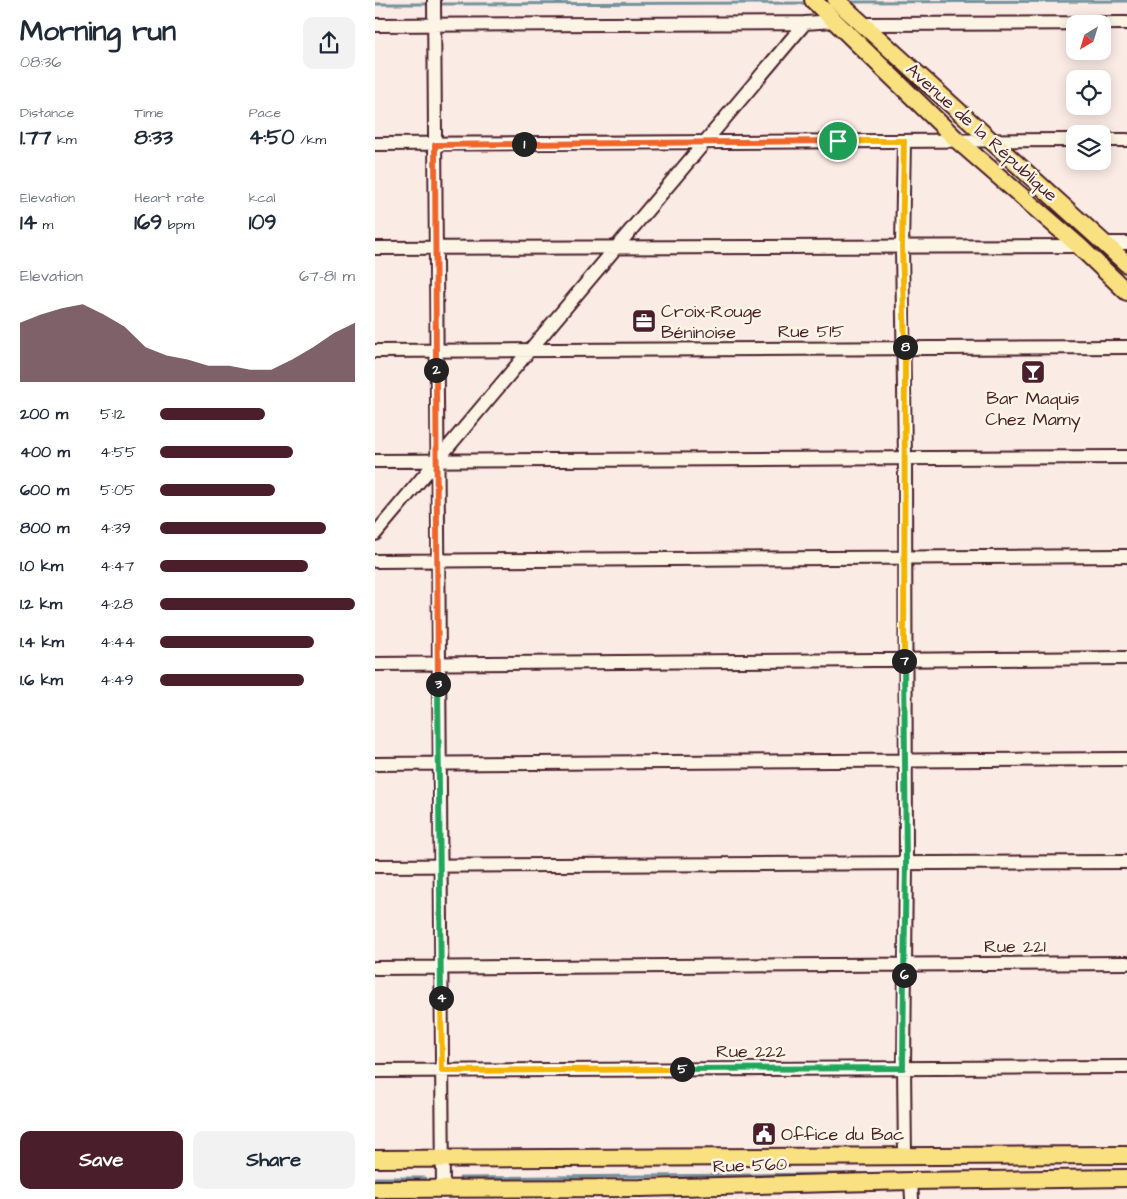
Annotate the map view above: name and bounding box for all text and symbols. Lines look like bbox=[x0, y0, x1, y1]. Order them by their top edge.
text: Morning run bbox=[20, 12, 176, 51]
north arrow bbox=[1066, 15, 1111, 60]
map controls bbox=[1066, 15, 1111, 170]
button: share bbox=[303, 17, 355, 69]
text: 08:36 bbox=[20, 51, 61, 73]
street label: Avenue de la République bbox=[900, 57, 1063, 208]
button: locate bbox=[1066, 70, 1111, 115]
text: Distance bbox=[20, 103, 74, 123]
text: Time bbox=[134, 103, 164, 123]
text: Pace bbox=[249, 103, 281, 123]
pin bbox=[817, 120, 859, 162]
text: 1.77 bbox=[20, 123, 51, 152]
text: 8:33 bbox=[134, 123, 173, 152]
text: 4:50 bbox=[249, 123, 295, 152]
button: layers bbox=[1066, 125, 1111, 170]
icon: arrive bbox=[824, 127, 852, 155]
text: km bbox=[51, 130, 77, 150]
text: /km bbox=[295, 130, 326, 150]
pin: 1 bbox=[511, 132, 537, 156]
text: 1 bbox=[524, 134, 525, 154]
text: Elevation bbox=[20, 188, 75, 208]
text: Heart rate bbox=[134, 188, 205, 208]
text: kcal bbox=[249, 188, 275, 208]
text: 14 bbox=[20, 208, 37, 237]
text: 169 bbox=[134, 208, 162, 237]
text: 109 bbox=[249, 208, 277, 237]
text: m bbox=[37, 215, 54, 235]
text: bpm bbox=[162, 215, 194, 235]
text: Elevation bbox=[20, 265, 83, 287]
text: 67–81 m bbox=[299, 265, 355, 287]
place label: Croix-Rouge Béninoise bbox=[661, 299, 762, 345]
office icon: Croix-Rouge Béninoise bbox=[631, 308, 657, 334]
street label: Rue 515 bbox=[778, 319, 845, 344]
pin: 8 bbox=[893, 334, 917, 360]
text: 8 bbox=[901, 337, 910, 357]
pin: 2 bbox=[423, 358, 449, 382]
bar icon: Bar Maquis Chez Mamy bbox=[1020, 359, 1046, 385]
text: 2 bbox=[432, 360, 441, 380]
place label: Bar Maquis Chez Mamy bbox=[985, 386, 1081, 433]
text: 200 m bbox=[20, 403, 68, 425]
text: 5:12 bbox=[100, 403, 125, 425]
text: 400 m bbox=[20, 441, 70, 463]
text: 4:55 bbox=[100, 441, 136, 463]
text: 600 m bbox=[20, 479, 69, 501]
text: 5:05 bbox=[100, 479, 135, 501]
text: 800 m bbox=[20, 517, 69, 539]
text: 4:39 bbox=[100, 517, 131, 539]
text: 1.0 km bbox=[20, 555, 63, 577]
text: 4:47 bbox=[100, 555, 134, 577]
text: 1.2 km bbox=[20, 593, 62, 615]
text: 4:28 bbox=[100, 593, 133, 615]
text: 1.4 km bbox=[20, 631, 64, 653]
text: 4:44 bbox=[100, 631, 135, 653]
pin: 7 bbox=[891, 648, 917, 674]
text: 7 bbox=[900, 651, 909, 671]
text: 1.6 km bbox=[20, 669, 63, 691]
text: 4:49 bbox=[100, 669, 134, 691]
pin: 3 bbox=[425, 672, 451, 696]
text: 3 bbox=[435, 674, 442, 694]
street label: Rue 221 bbox=[984, 934, 1046, 959]
pin: 6 bbox=[891, 962, 917, 988]
text: 6 bbox=[900, 965, 909, 985]
pin: 4 bbox=[429, 986, 453, 1010]
text: 4 bbox=[437, 988, 446, 1008]
street label: Rue 222 bbox=[716, 1039, 787, 1064]
pin: 5 bbox=[669, 1056, 695, 1082]
text: 5 bbox=[678, 1059, 687, 1079]
public building icon: Office du Bac bbox=[751, 1121, 777, 1147]
place label: Office du Bac bbox=[781, 1122, 904, 1147]
button: Save bbox=[20, 1131, 183, 1189]
button: Share bbox=[193, 1131, 355, 1189]
street label: Rue 560 bbox=[712, 1152, 788, 1179]

